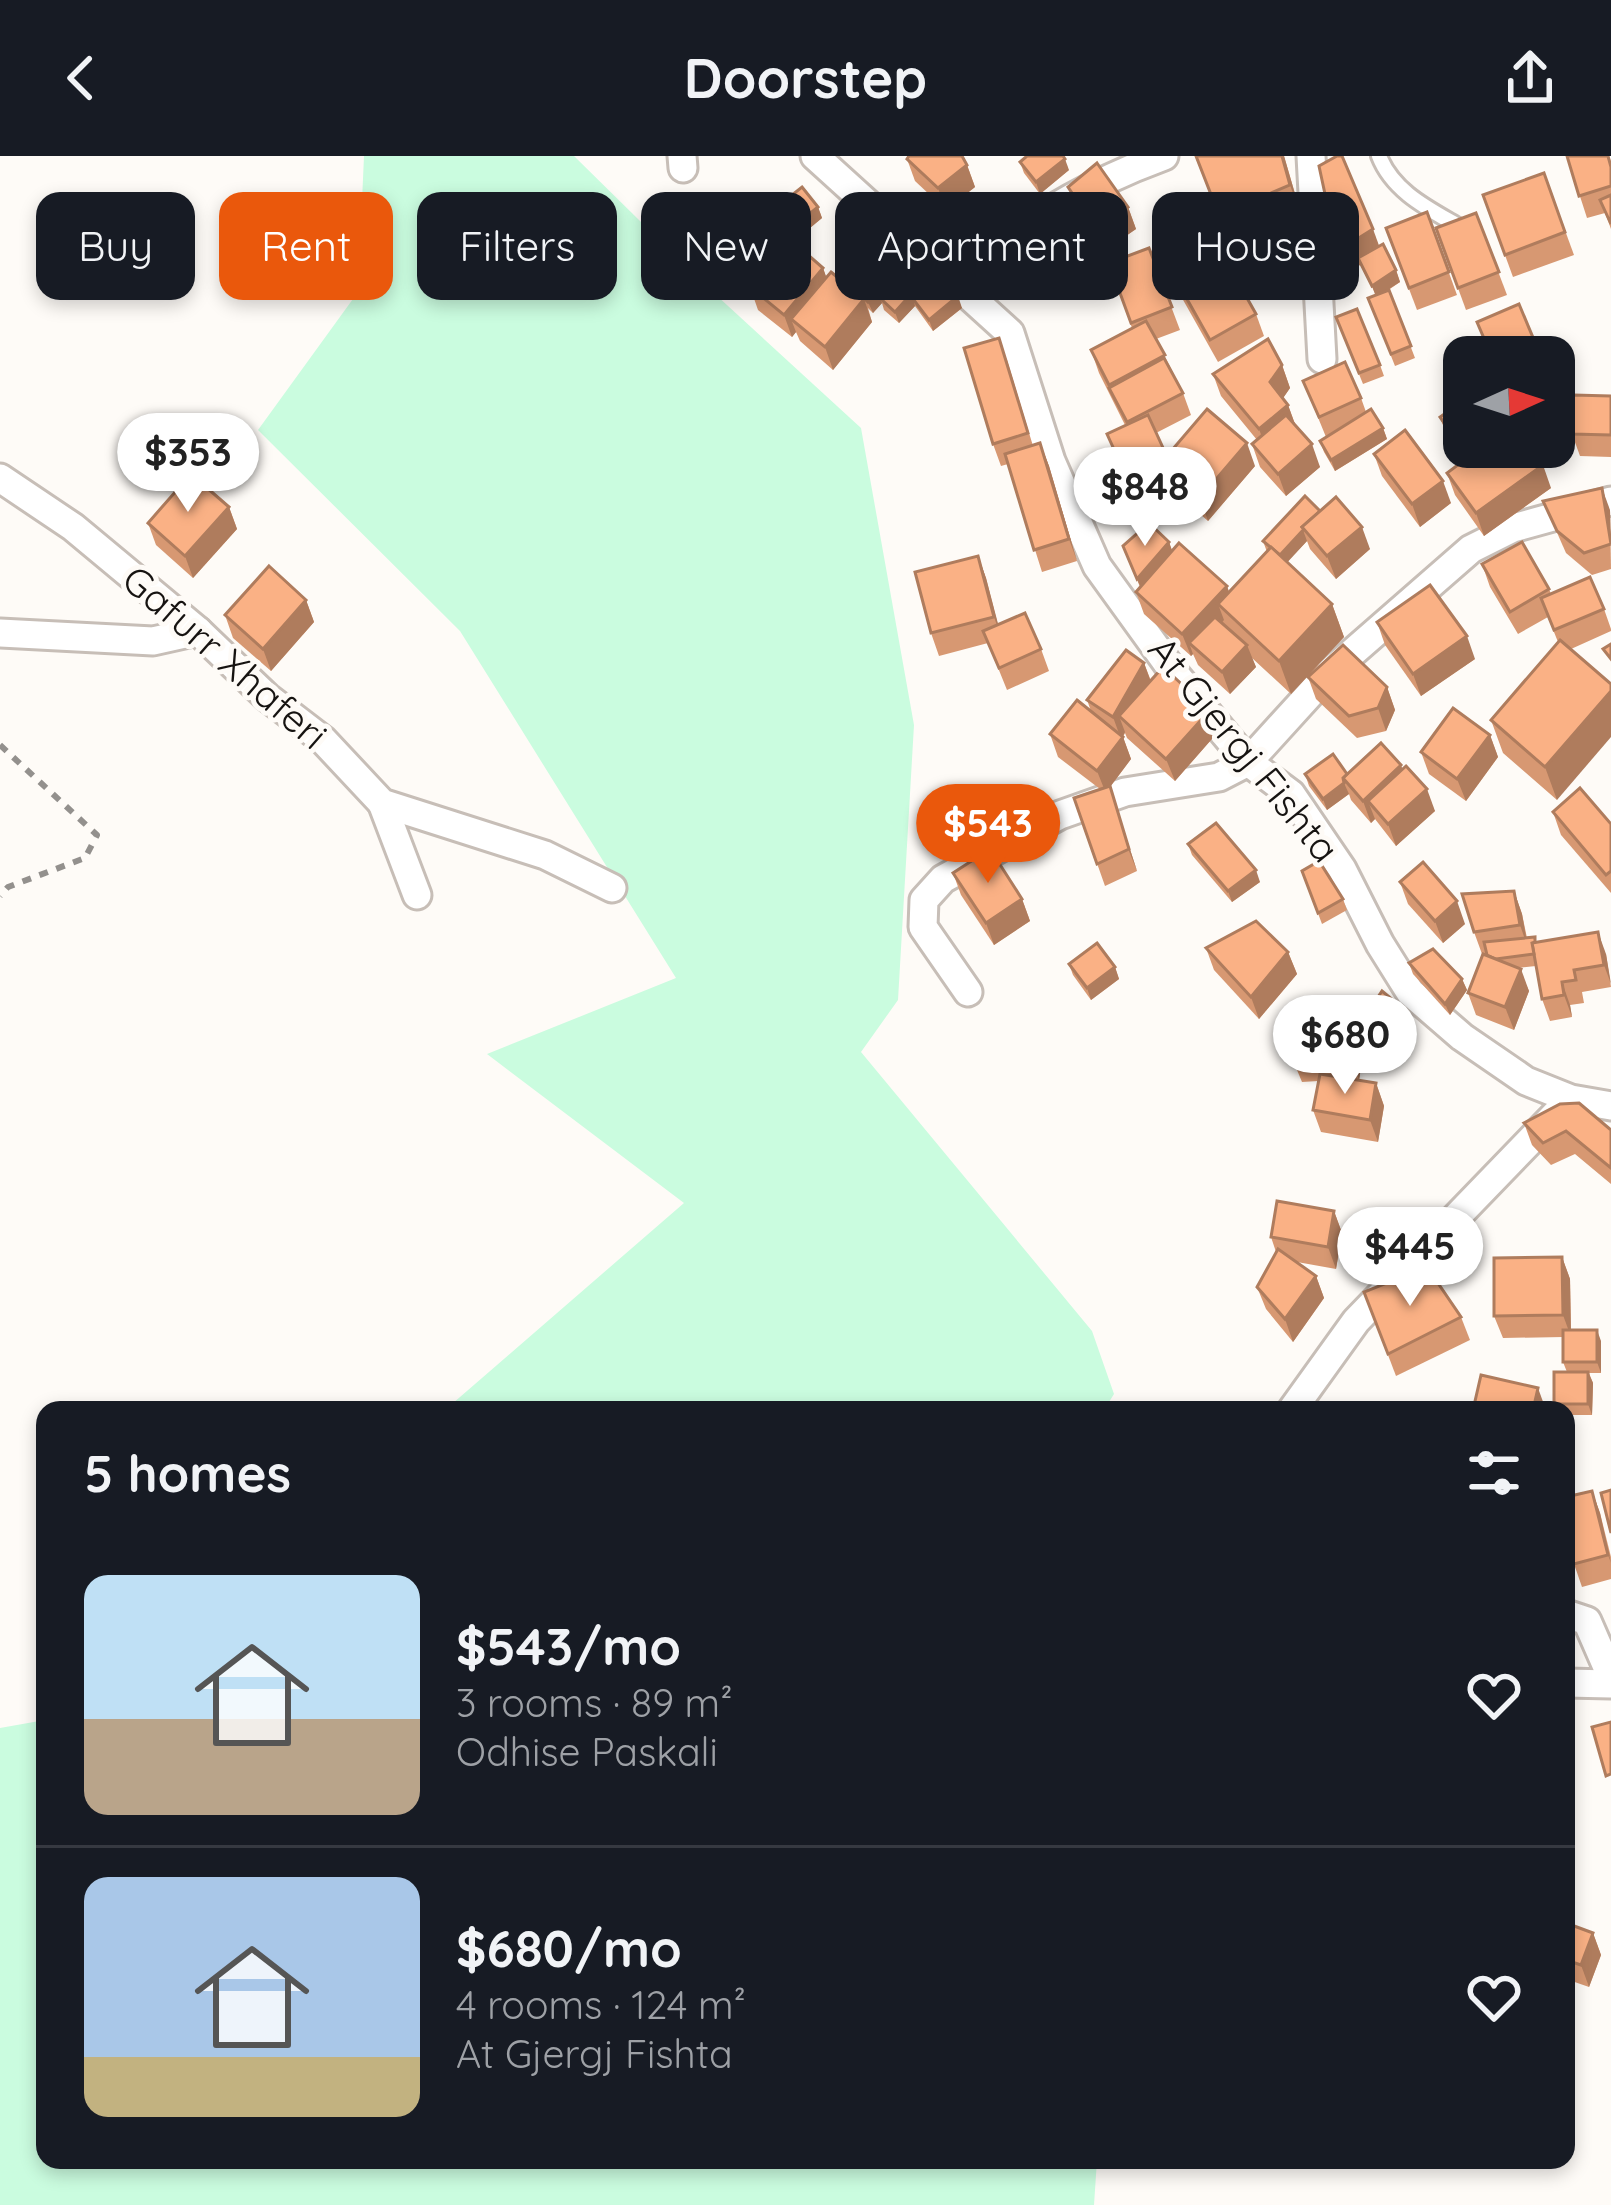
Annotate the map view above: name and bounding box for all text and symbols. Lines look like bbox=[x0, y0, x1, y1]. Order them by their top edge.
text: Doorstep bbox=[684, 44, 927, 112]
icon: back bbox=[48, 45, 114, 111]
icon: share bbox=[1497, 45, 1563, 111]
chip: Buy bbox=[36, 192, 195, 300]
chip: Rent bbox=[219, 192, 393, 300]
chip: Filters bbox=[417, 192, 617, 300]
chip: New bbox=[641, 192, 811, 300]
chip: Apartment bbox=[835, 192, 1128, 300]
chip: House bbox=[1152, 192, 1359, 300]
north arrow bbox=[1443, 336, 1575, 468]
map controls bbox=[1443, 336, 1575, 468]
pin: $353 bbox=[117, 413, 259, 515]
text: $353 bbox=[144, 427, 232, 476]
pin: $848 bbox=[1074, 447, 1216, 549]
text: $848 bbox=[1101, 461, 1189, 510]
street label: Gafurr Xhaferi bbox=[113, 554, 338, 759]
street label: At Gjergj Fishta bbox=[1138, 626, 1350, 872]
pin: $543 bbox=[917, 784, 1059, 886]
text: $543 bbox=[943, 798, 1033, 847]
pin: $680 bbox=[1274, 995, 1416, 1097]
text: $680 bbox=[1300, 1009, 1390, 1058]
pin: $445 bbox=[1339, 1207, 1481, 1309]
text: $445 bbox=[1364, 1221, 1456, 1270]
icon: filters bbox=[1461, 1440, 1527, 1506]
text: 5 homes bbox=[84, 1441, 291, 1505]
text: $543/mo bbox=[456, 1614, 681, 1678]
icon: home bbox=[180, 1623, 324, 1767]
icon: heart bbox=[1461, 1662, 1527, 1728]
text: 3 rooms · 89 m² bbox=[456, 1678, 733, 1727]
text: Odhise Paskali bbox=[456, 1727, 718, 1776]
text: $680/mo bbox=[456, 1916, 682, 1980]
icon: home bbox=[180, 1925, 324, 2069]
icon: heart bbox=[1461, 1964, 1527, 2030]
text: 4 rooms · 124 m² bbox=[456, 1980, 746, 2029]
text: At Gjergj Fishta bbox=[456, 2029, 733, 2078]

